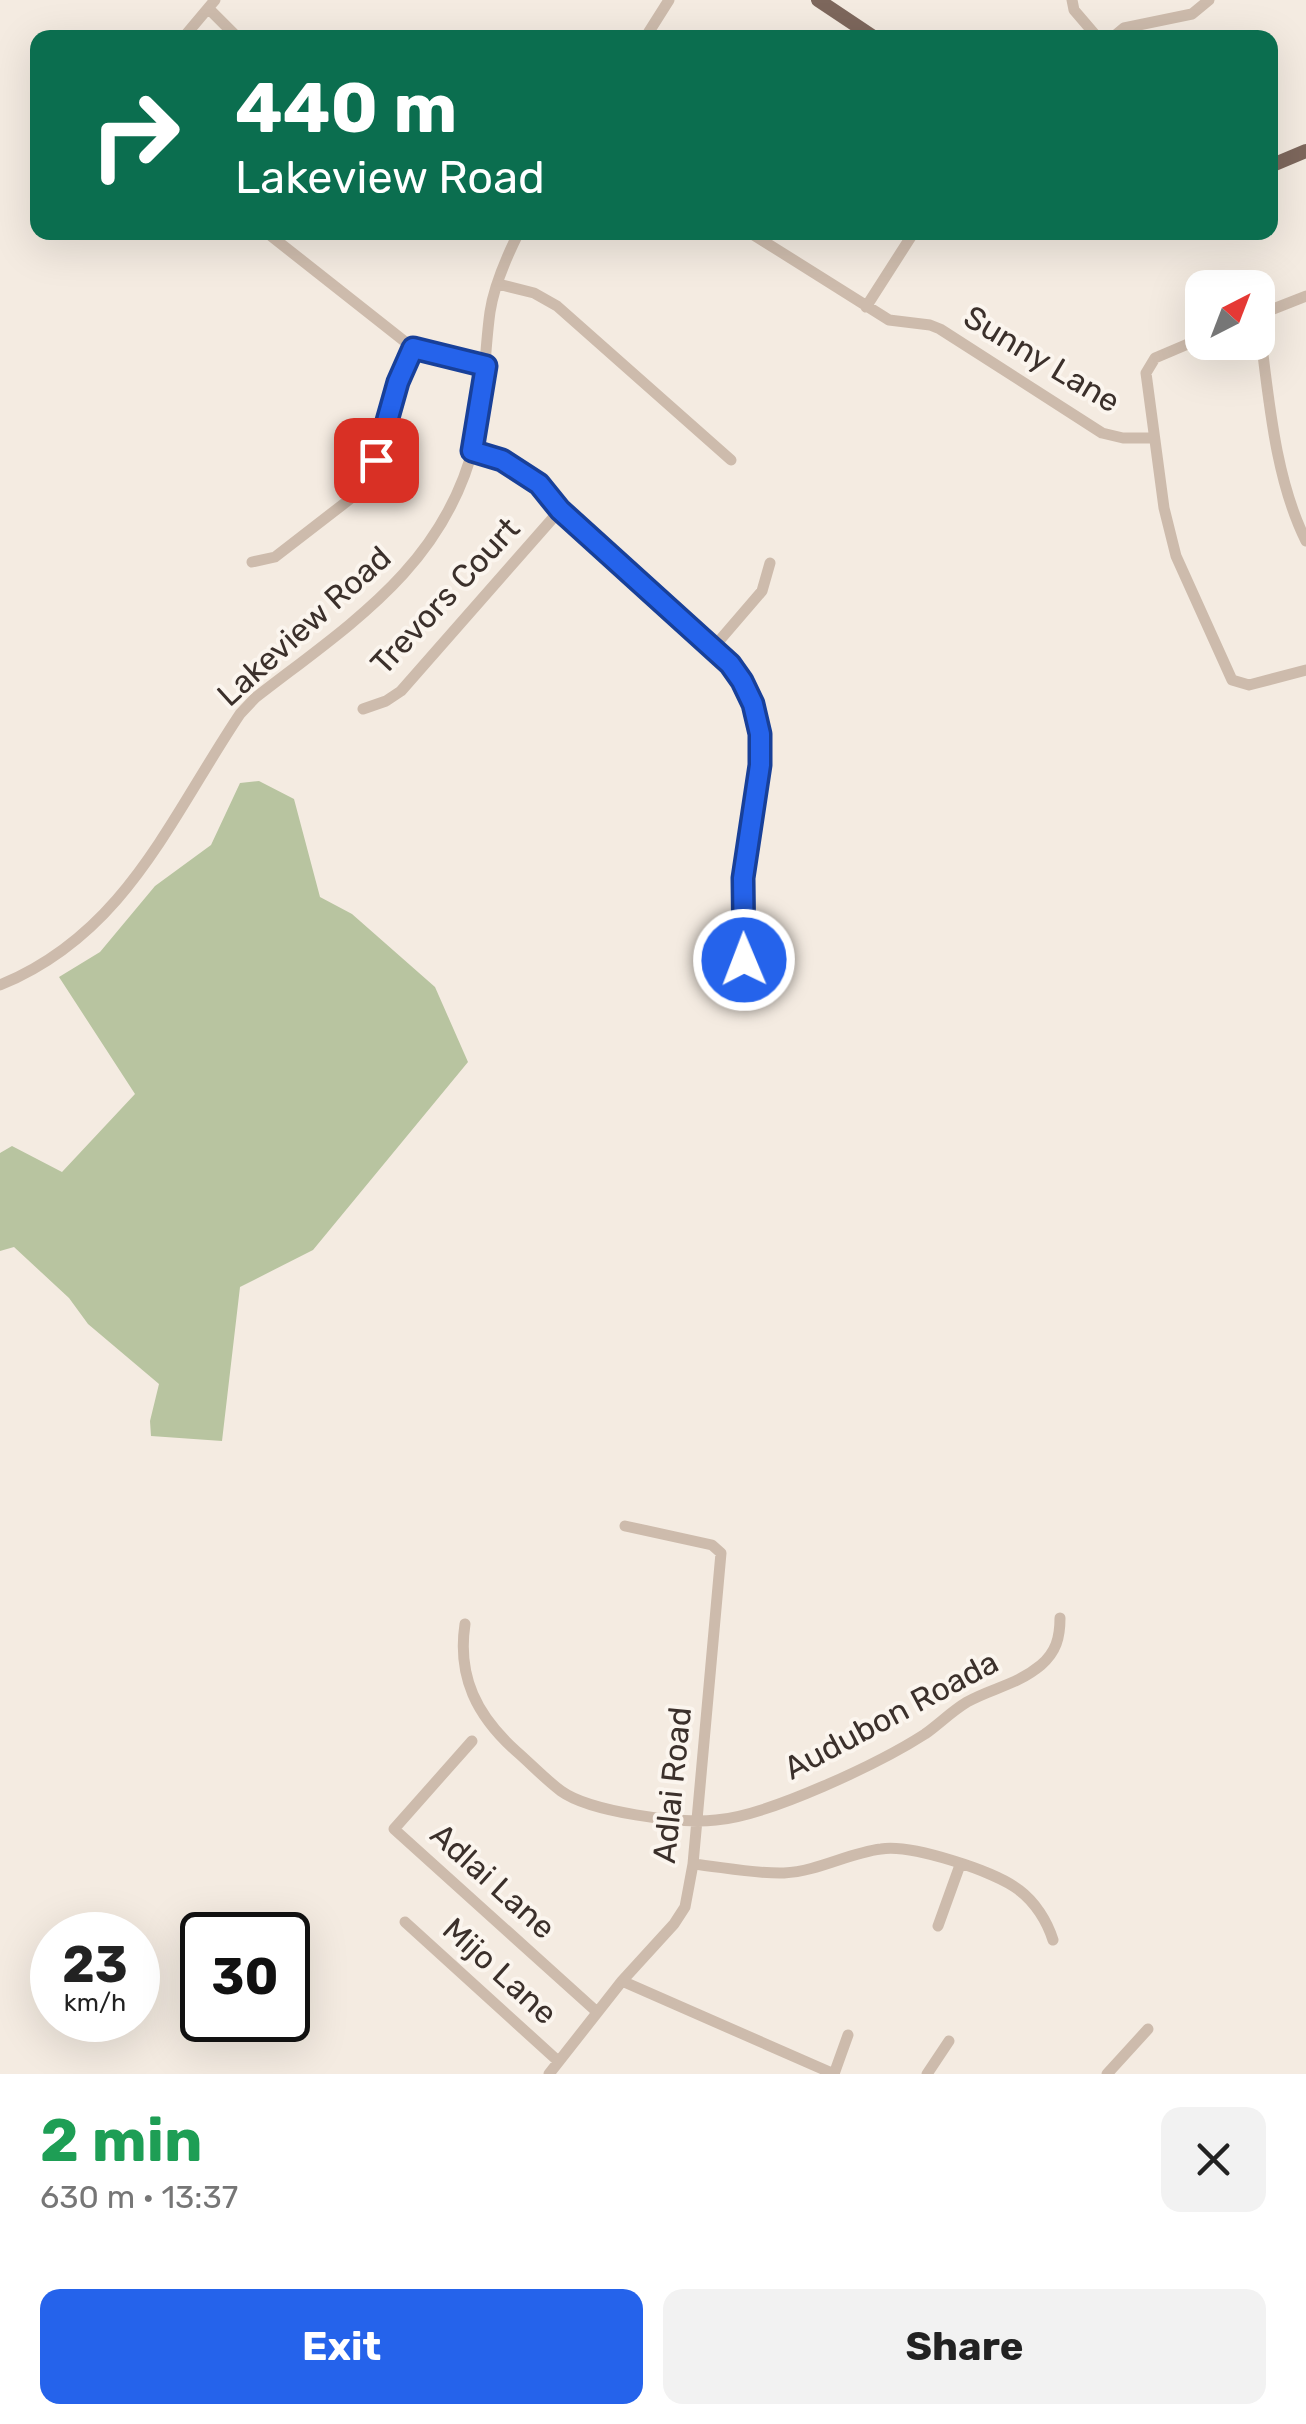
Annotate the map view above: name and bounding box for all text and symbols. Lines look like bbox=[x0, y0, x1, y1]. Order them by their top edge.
text: 440 m bbox=[235, 67, 457, 150]
icon: right bbox=[70, 70, 200, 200]
text: Lakeview Road bbox=[235, 151, 545, 204]
north arrow bbox=[1185, 270, 1275, 360]
map controls bbox=[1185, 270, 1275, 360]
street label: Sunny Lane bbox=[957, 298, 1127, 420]
pin bbox=[334, 418, 419, 503]
icon: arrive bbox=[349, 433, 404, 488]
street label: Trevors Court bbox=[363, 510, 527, 682]
street label: Lakeview Road bbox=[209, 538, 399, 714]
position arrow bbox=[692, 908, 796, 1012]
street label: Audubon Roada bbox=[777, 1643, 1005, 1787]
street label: Adlai Road bbox=[645, 1705, 699, 1865]
street label: Adlai Lane bbox=[423, 1815, 563, 1947]
street label: Mijo Lane bbox=[435, 1910, 565, 2032]
speed limit sign: 30 bbox=[180, 1912, 310, 2042]
text: 23 bbox=[62, 1935, 128, 1995]
text: km/h bbox=[64, 1988, 126, 2017]
text: 2 min bbox=[40, 2105, 202, 2176]
button: close bbox=[1161, 2107, 1266, 2212]
text: 630 m · 13:37 bbox=[40, 2178, 238, 2216]
button: Exit bbox=[40, 2289, 643, 2404]
button: Share bbox=[663, 2289, 1266, 2404]

